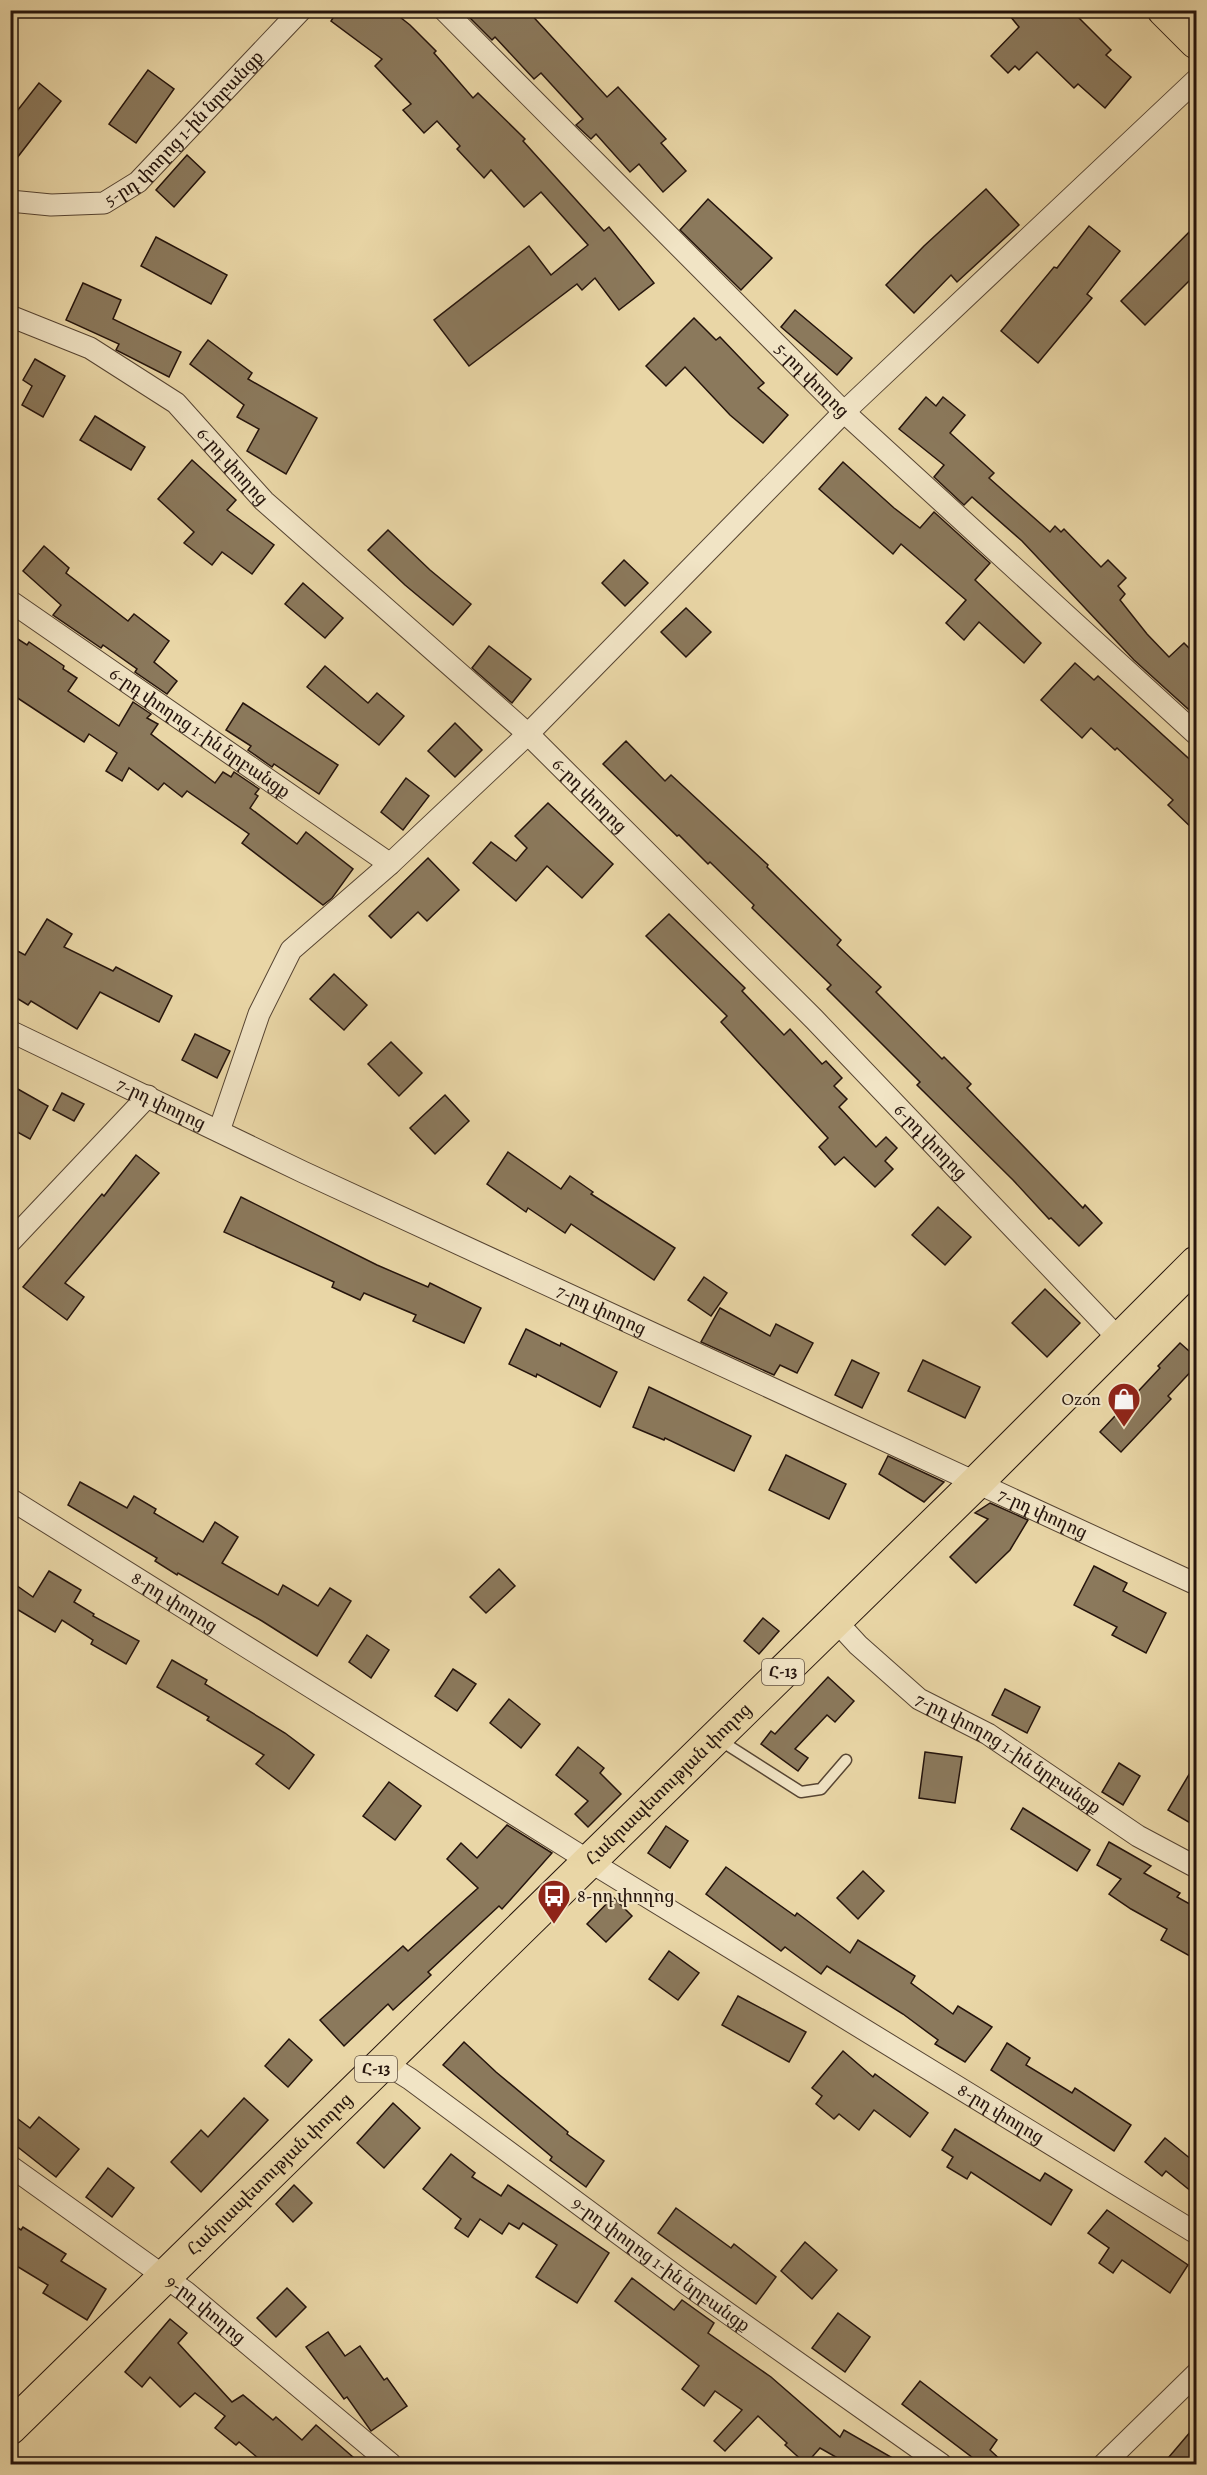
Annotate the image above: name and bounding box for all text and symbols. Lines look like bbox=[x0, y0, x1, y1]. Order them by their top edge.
street label: 5-րդ փողոց 1-ին նրբանցք bbox=[100, 45, 269, 212]
street label: 5-րդ փողոց bbox=[770, 337, 855, 423]
street label: 6-րդ փողոց bbox=[191, 422, 274, 510]
street label: 6-րդ փողոց 1-ին նրբանցք bbox=[105, 661, 295, 804]
street label: 6-րդ փողոց bbox=[547, 753, 632, 838]
street label: 7-րդ փողոց bbox=[113, 1072, 210, 1136]
street label: 6-րդ փողոց bbox=[889, 1098, 973, 1185]
street label: 7-րդ փողոց bbox=[553, 1279, 650, 1341]
shop icon: Ozon bbox=[1106, 1381, 1142, 1428]
place label: Ozon bbox=[1061, 1387, 1101, 1411]
street label: 7-րդ փողոց bbox=[994, 1482, 1092, 1544]
street label: 8-րդ փողոց bbox=[127, 1566, 222, 1638]
road number: Հ-13 bbox=[762, 1659, 804, 1685]
street label: 7-րդ փողոց 1-ին նրբանցք bbox=[911, 1687, 1106, 1820]
street label: Հանրապետության փողոց bbox=[580, 1697, 756, 1870]
bus stop icon: 8-րդ փողոց bbox=[536, 1878, 572, 1925]
place label: 8-րդ փողոց bbox=[577, 1884, 674, 1908]
road number: Հ-13 bbox=[355, 2056, 397, 2082]
street label: 8-րդ փողոց bbox=[953, 2078, 1049, 2149]
street label: Հանրապետության փողոց bbox=[181, 2088, 358, 2261]
street label: 9-րդ փողոց 1-ին նրբանցք bbox=[567, 2191, 755, 2337]
street label: 9-րդ փողոց bbox=[161, 2269, 251, 2349]

